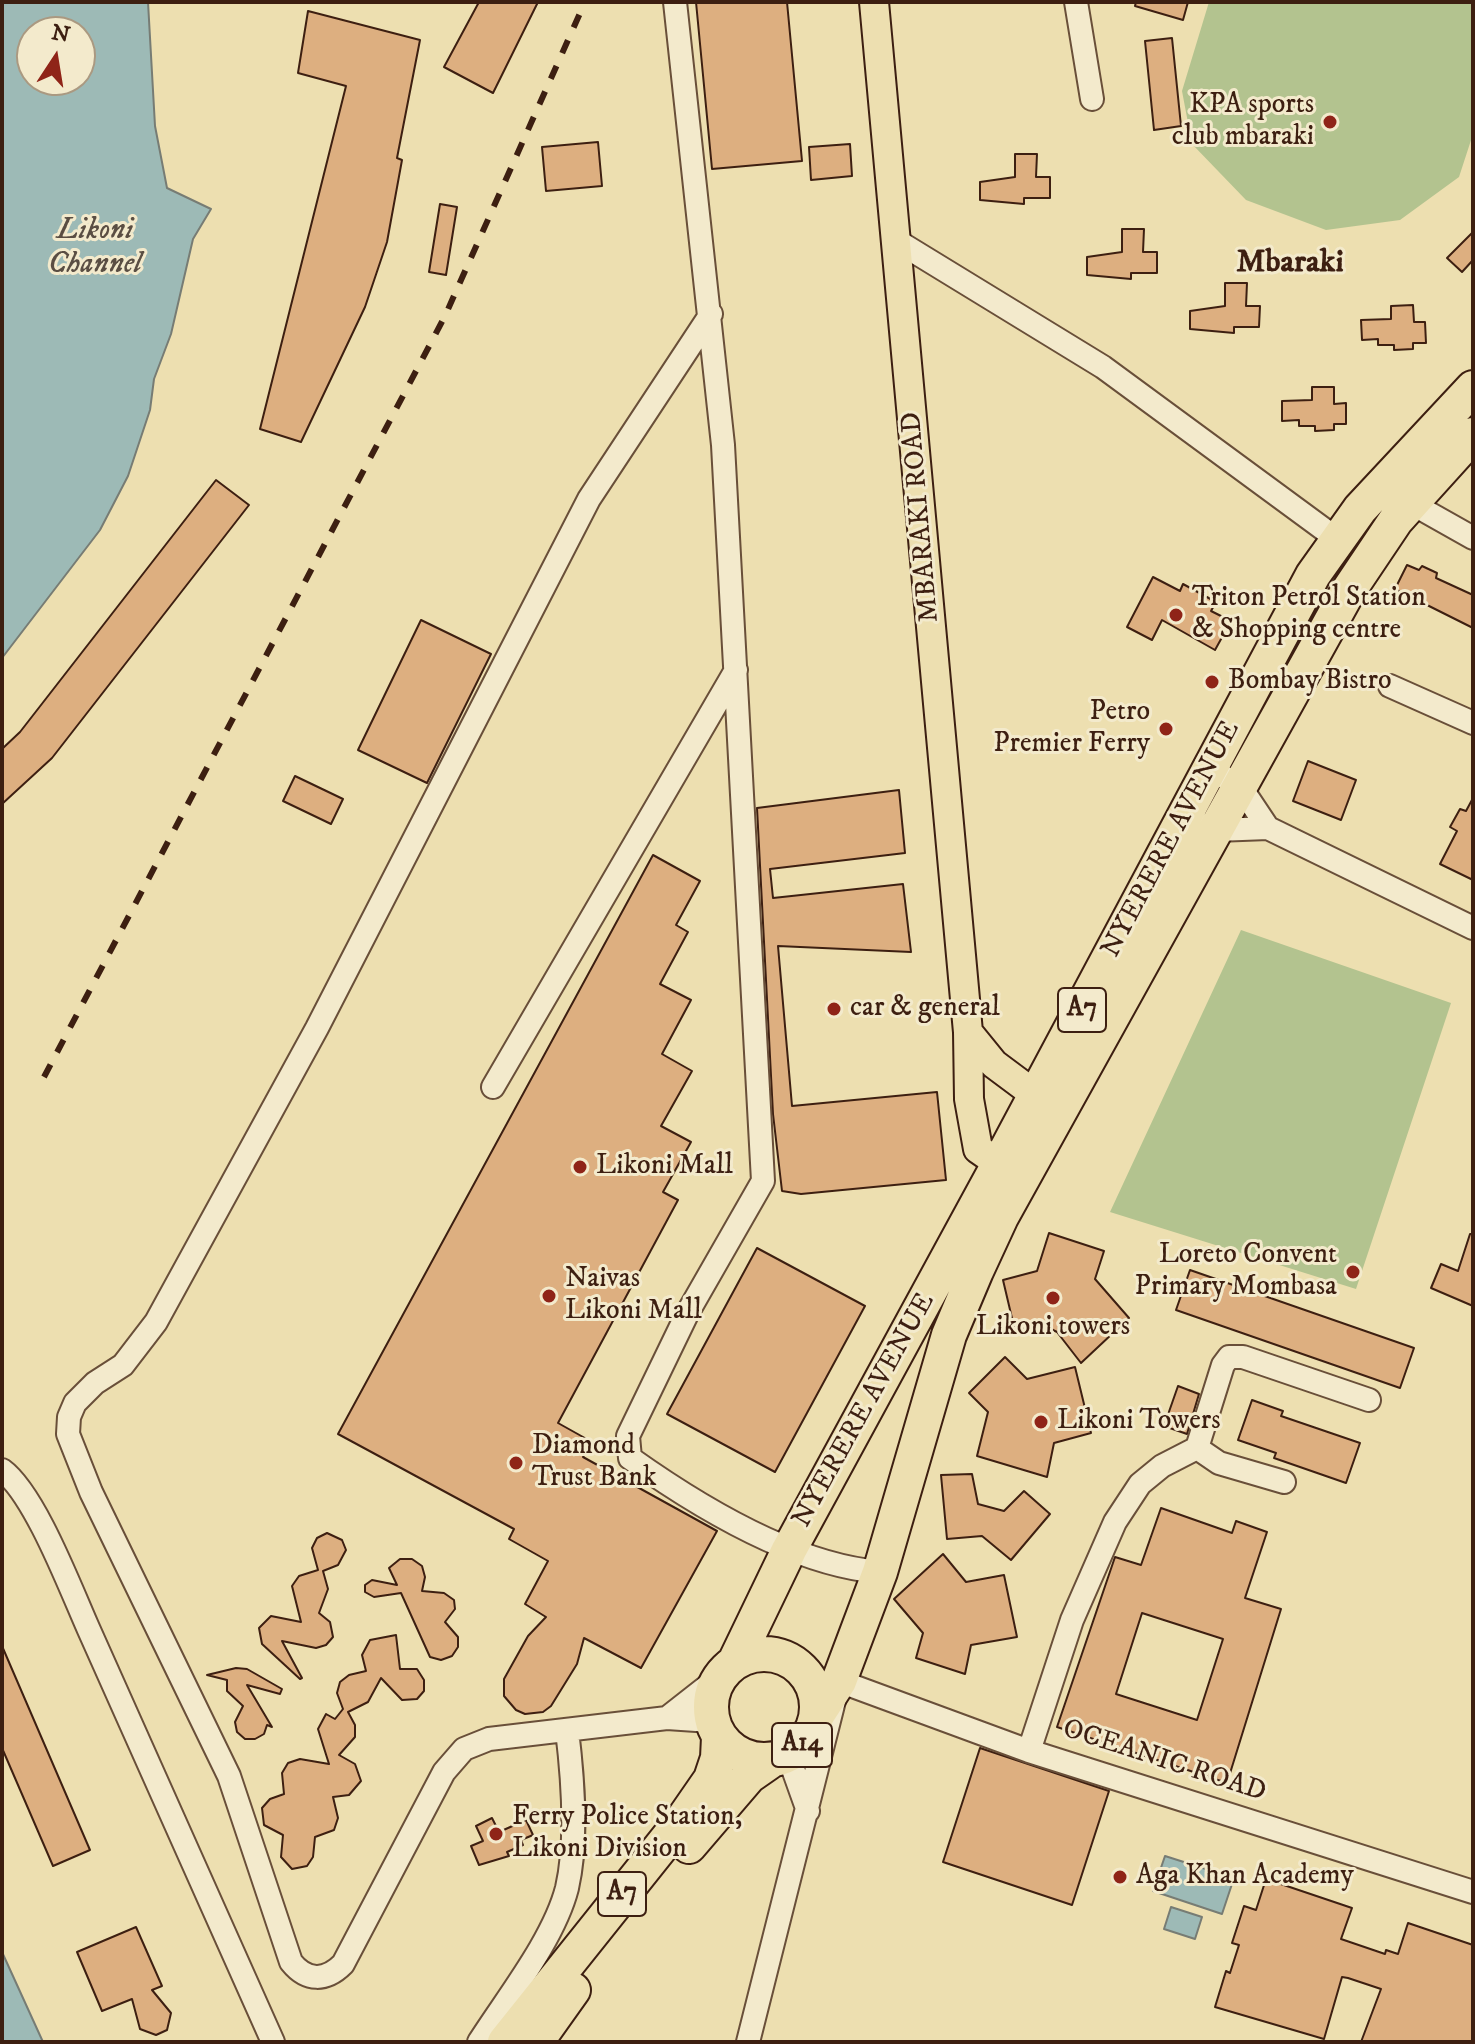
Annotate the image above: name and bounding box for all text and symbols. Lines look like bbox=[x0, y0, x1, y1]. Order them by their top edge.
north arrow bbox=[16, 16, 96, 96]
text: N bbox=[49, 19, 72, 49]
place label: KPA sports club mbaraki bbox=[1172, 89, 1314, 155]
marker: KPA sports club mbaraki bbox=[1321, 113, 1339, 131]
water label: Likoni Channel bbox=[48, 214, 142, 284]
district label: Mbaraki bbox=[1236, 245, 1344, 283]
street label: MBARAKI ROAD bbox=[896, 410, 948, 624]
place label: Triton Petrol Station & Shopping centre bbox=[1192, 582, 1426, 648]
marker: Triton Petrol Station & Shopping centre bbox=[1167, 606, 1185, 624]
place label: Bombay Bistro bbox=[1228, 665, 1392, 699]
marker: Bombay Bistro bbox=[1203, 673, 1221, 691]
place label: Petro Premier Ferry bbox=[993, 696, 1150, 762]
street label: NYERERE AVENUE bbox=[1095, 716, 1249, 964]
marker: Petro Premier Ferry bbox=[1157, 720, 1175, 738]
road number: A7 bbox=[1058, 988, 1106, 1032]
place label: car & general bbox=[850, 992, 1000, 1026]
marker: car & general bbox=[825, 1000, 843, 1018]
place label: Likoni Mall bbox=[596, 1150, 733, 1184]
marker: Likoni Mall bbox=[571, 1158, 589, 1176]
place label: Loreto Convent Primary Mombasa bbox=[1134, 1239, 1337, 1305]
place label: Naivas Likoni Mall bbox=[565, 1263, 702, 1329]
marker: Loreto Convent Primary Mombasa bbox=[1344, 1263, 1362, 1281]
marker: Naivas Likoni Mall bbox=[540, 1287, 558, 1305]
street label: NYERERE AVENUE bbox=[787, 1288, 943, 1534]
marker: Likoni towers bbox=[1044, 1289, 1062, 1307]
place label: Likoni towers bbox=[976, 1311, 1130, 1345]
place label: Likoni Towers bbox=[1057, 1405, 1221, 1439]
marker: Likoni Towers bbox=[1032, 1413, 1050, 1431]
place label: Diamond Trust Bank bbox=[532, 1430, 657, 1496]
marker: Diamond Trust Bank bbox=[507, 1454, 525, 1472]
street label: OCEANIC ROAD bbox=[1058, 1713, 1270, 1811]
road number: A14 bbox=[772, 1723, 832, 1767]
place label: Ferry Police Station, Likoni Division bbox=[512, 1801, 742, 1867]
marker: Ferry Police Station, Likoni Division bbox=[487, 1825, 505, 1843]
place label: Aga Khan Academy bbox=[1136, 1860, 1354, 1894]
marker: Aga Khan Academy bbox=[1111, 1868, 1129, 1886]
road number: A7 bbox=[598, 1872, 646, 1916]

